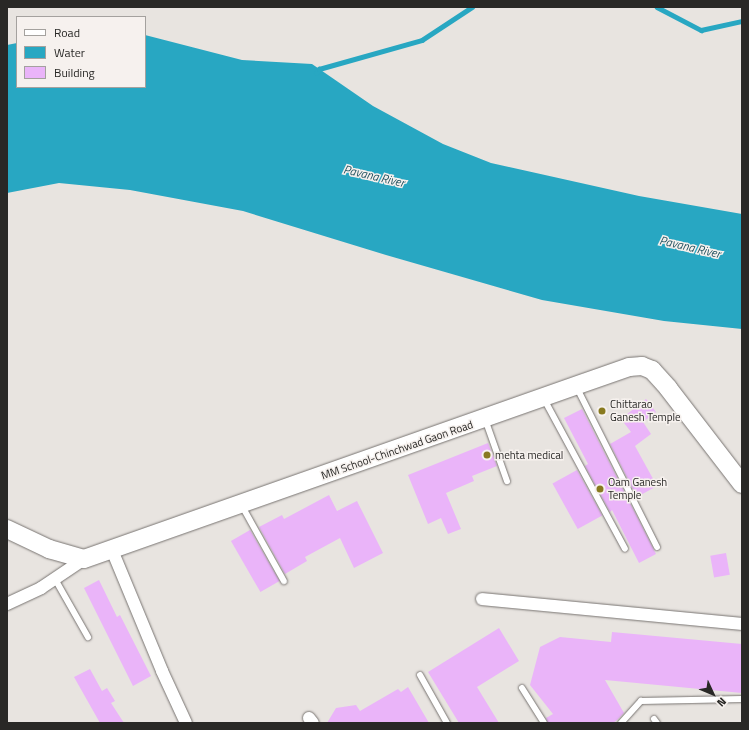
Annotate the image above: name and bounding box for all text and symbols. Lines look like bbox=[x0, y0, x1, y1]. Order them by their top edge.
legend bbox=[16, 16, 146, 88]
text: Road bbox=[54, 23, 80, 42]
text: Water bbox=[54, 43, 85, 62]
text: Building bbox=[54, 63, 95, 82]
water label: Pavana River bbox=[342, 162, 406, 190]
water label: Pavana River bbox=[658, 233, 722, 261]
place label: Chittarao Ganesh Temple bbox=[610, 398, 681, 424]
marker: Chittarao Ganesh Temple bbox=[597, 406, 607, 416]
street label: MM School-Chinchwad Gaon Road bbox=[319, 418, 475, 482]
place label: mehta medical bbox=[495, 448, 563, 462]
marker: mehta medical bbox=[482, 450, 492, 460]
place label: Oam Ganesh Temple bbox=[608, 476, 667, 502]
marker: Oam Ganesh Temple bbox=[595, 484, 605, 494]
north arrow bbox=[693, 674, 733, 714]
text: N bbox=[713, 694, 730, 711]

